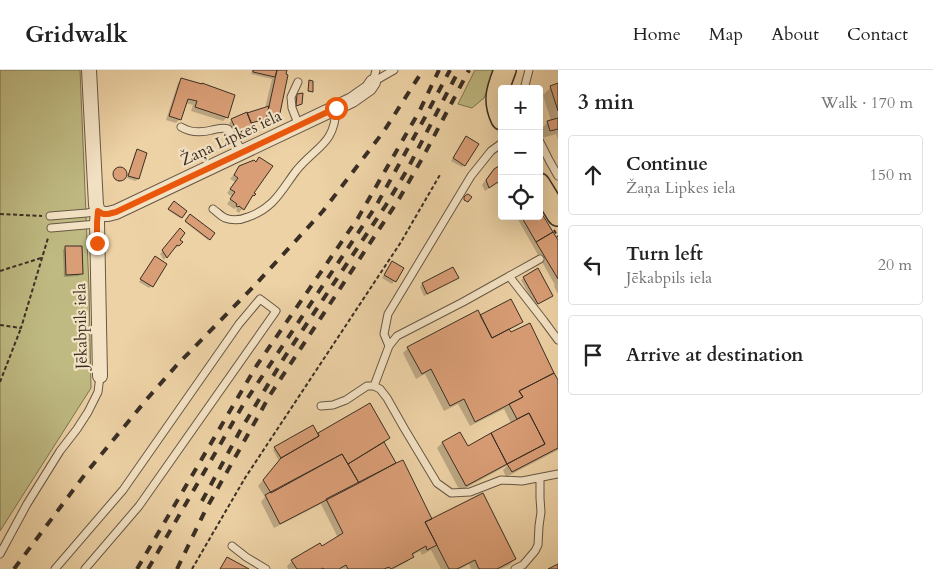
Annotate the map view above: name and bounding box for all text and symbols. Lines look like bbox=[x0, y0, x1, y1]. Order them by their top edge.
text: Gridwalk bbox=[25, 18, 128, 51]
text: Home bbox=[633, 22, 681, 47]
text: Map bbox=[709, 22, 743, 47]
text: About bbox=[771, 22, 819, 47]
text: Contact bbox=[847, 22, 908, 47]
map controls bbox=[498, 85, 543, 220]
button: + bbox=[498, 85, 543, 130]
text: 3 min bbox=[578, 88, 634, 117]
text: Walk · 170 m bbox=[821, 92, 913, 114]
route start bbox=[325, 97, 348, 120]
street label: Žaņa Lipkes iela bbox=[177, 105, 285, 171]
button: − bbox=[498, 130, 543, 175]
text: Continue bbox=[626, 151, 708, 177]
icon: ahead bbox=[579, 161, 607, 189]
text: 150 m bbox=[870, 164, 912, 186]
button: locate bbox=[498, 175, 543, 220]
text: Žaņa Lipkes iela bbox=[626, 177, 736, 199]
route end bbox=[86, 232, 109, 255]
text: Turn left bbox=[626, 241, 703, 267]
icon: left bbox=[579, 251, 607, 279]
text: 20 m bbox=[878, 254, 912, 276]
text: Jēkabpils iela bbox=[626, 267, 712, 289]
street label: Jēkabpils iela bbox=[69, 283, 93, 371]
icon: arrive bbox=[579, 341, 607, 369]
text: Arrive at destination bbox=[626, 342, 803, 368]

